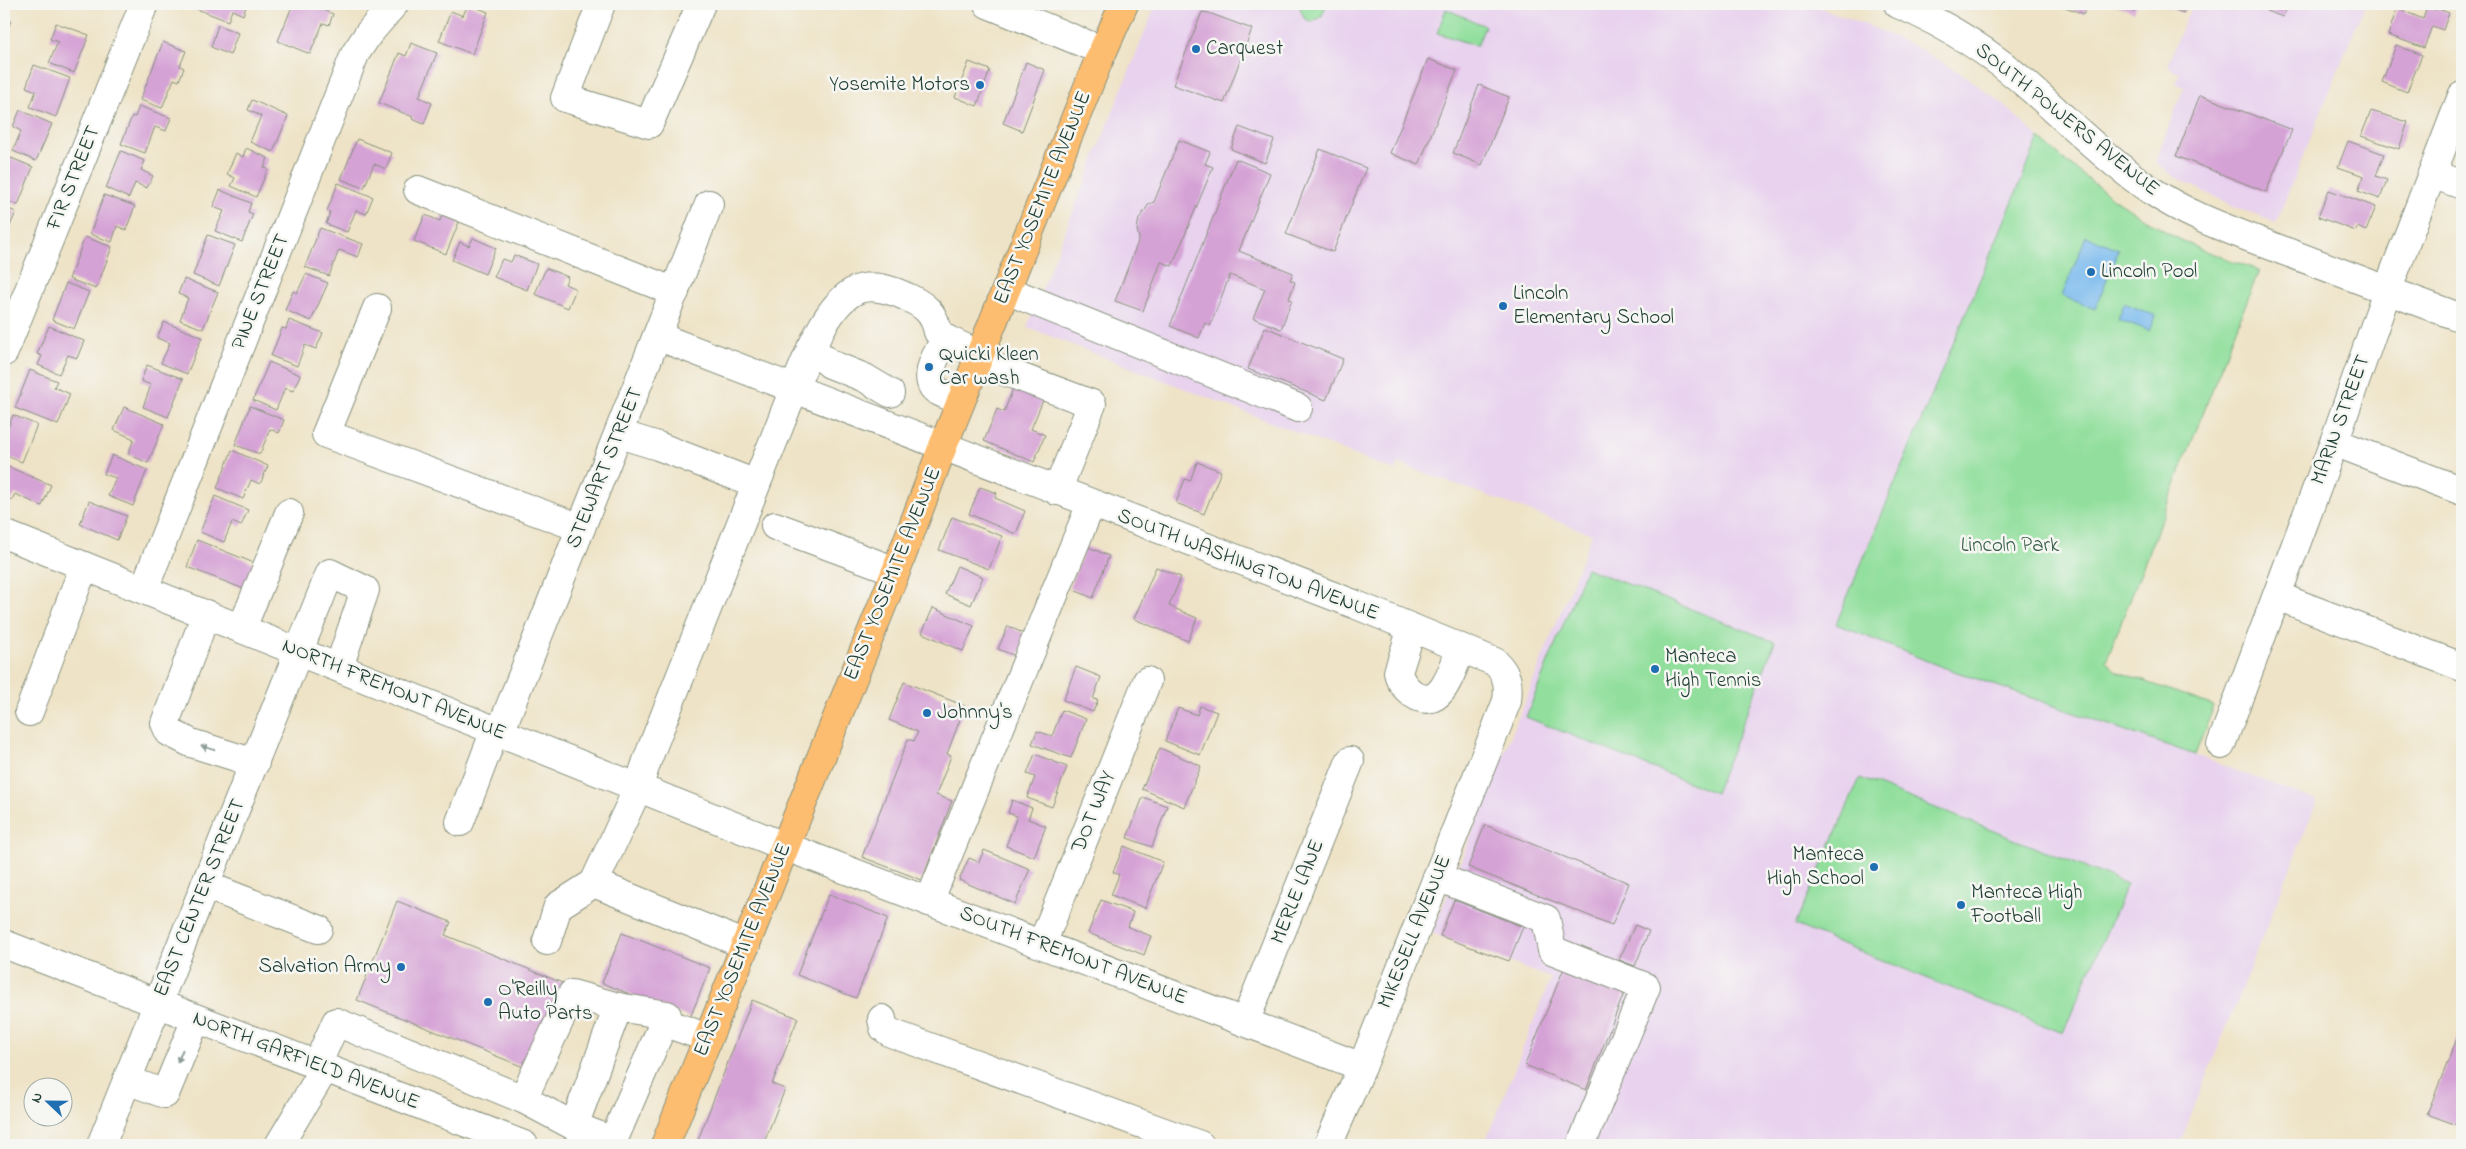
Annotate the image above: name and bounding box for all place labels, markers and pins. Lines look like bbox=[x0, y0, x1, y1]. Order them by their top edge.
place label: Carquest bbox=[1206, 34, 1283, 64]
marker: Carquest bbox=[1190, 43, 1202, 55]
place label: Yosemite Motors bbox=[829, 70, 970, 100]
marker: Yosemite Motors bbox=[974, 79, 986, 91]
place label: Lincoln Pool bbox=[2101, 257, 2197, 287]
marker: Lincoln Pool bbox=[2085, 266, 2097, 278]
place label: Lincoln Elementary School bbox=[1513, 279, 1674, 335]
marker: Lincoln Elementary School bbox=[1497, 300, 1509, 312]
place label: Quicki Kleen Car wash bbox=[939, 340, 1039, 394]
marker: Quicki Kleen Car wash bbox=[923, 361, 935, 373]
place label: Manteca High Tennis bbox=[1665, 642, 1761, 698]
marker: Manteca High Tennis bbox=[1649, 663, 1661, 675]
place label: Johnny's bbox=[937, 698, 1013, 730]
marker: Johnny's bbox=[921, 707, 933, 719]
place label: Manteca High School bbox=[1767, 840, 1864, 896]
marker: Manteca High School bbox=[1868, 861, 1880, 873]
place label: Manteca High Football bbox=[1970, 878, 2082, 932]
marker: Manteca High Football bbox=[1955, 899, 1967, 911]
place label: Salvation Army bbox=[258, 952, 391, 984]
marker: Salvation Army bbox=[395, 961, 407, 973]
place label: O'Reilly Auto Parts bbox=[498, 975, 593, 1029]
marker: O'Reilly Auto Parts bbox=[482, 996, 494, 1008]

